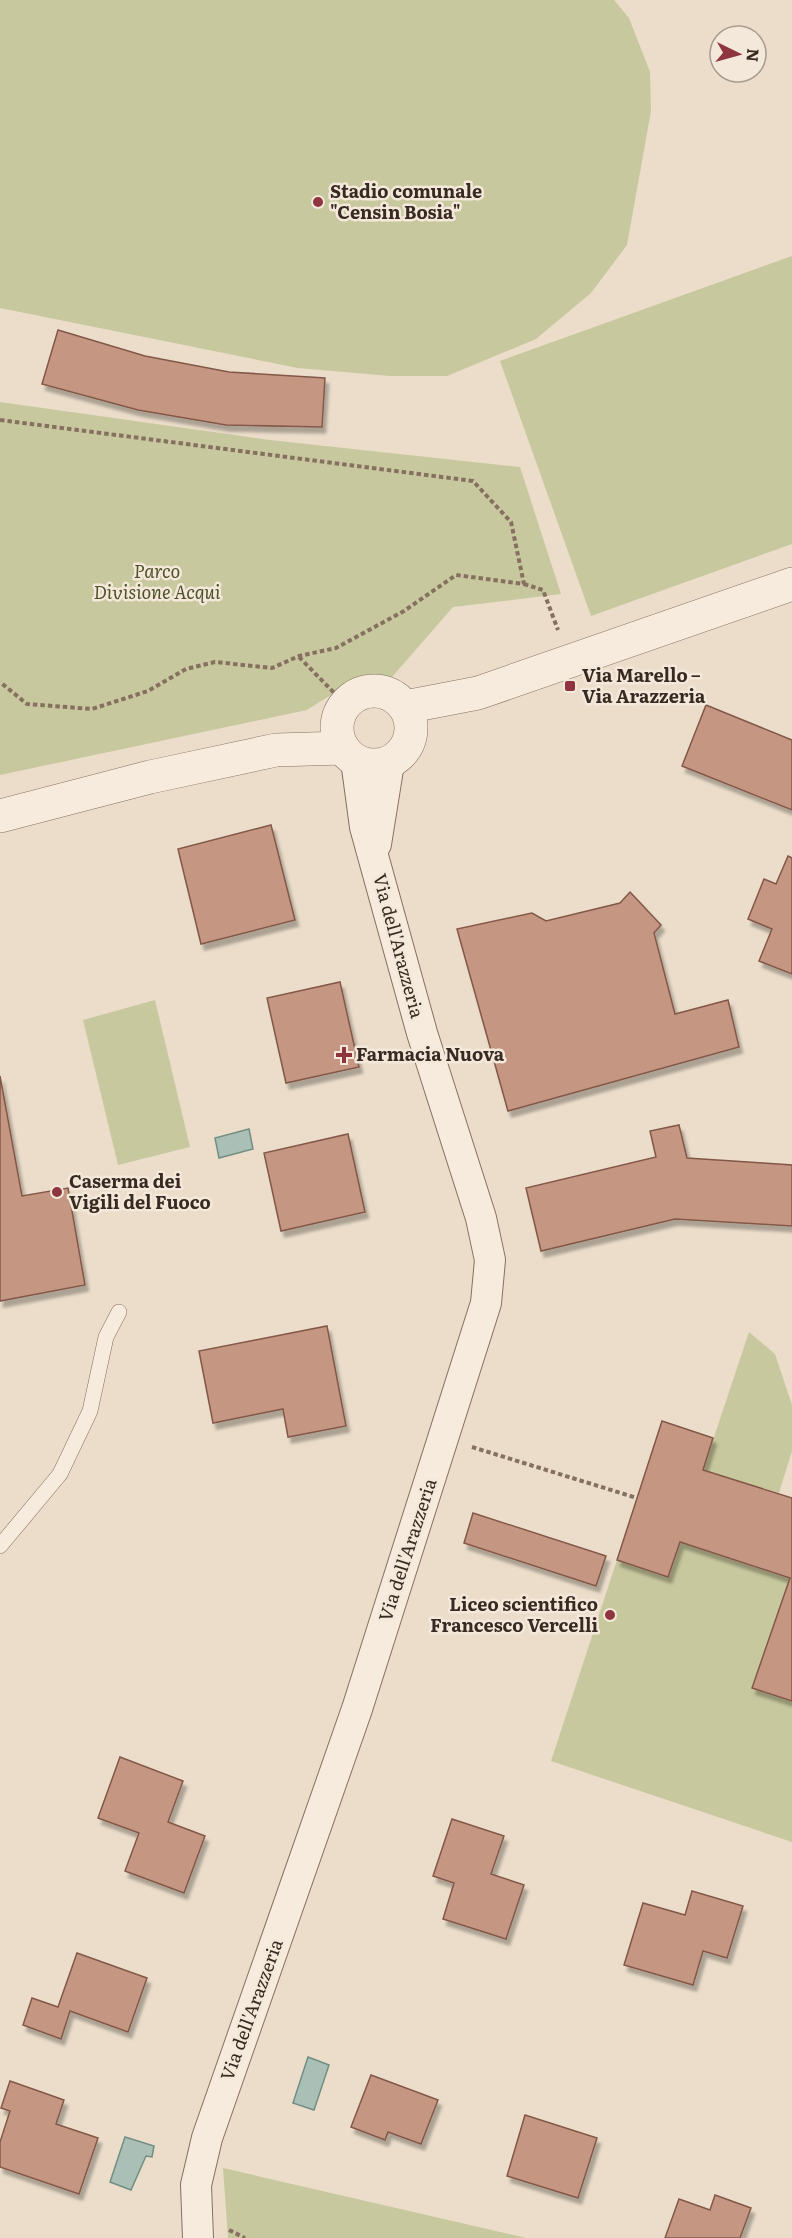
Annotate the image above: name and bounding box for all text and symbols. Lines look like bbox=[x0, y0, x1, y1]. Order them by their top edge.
north arrow bbox=[708, 24, 768, 84]
text: N bbox=[741, 48, 766, 63]
place label: Stadio comunale "Censin Bosia" bbox=[330, 177, 482, 225]
marker: Stadio comunale "Censin Bosia" bbox=[311, 195, 325, 209]
park label: Parco Divisione Acqui bbox=[94, 557, 221, 605]
place label: Via Marello – Via Arazzeria bbox=[582, 661, 706, 709]
marker: Via Marello – Via Arazzeria bbox=[563, 679, 577, 693]
street label: Via dell'Arazzeria bbox=[367, 870, 432, 1021]
place label: Farmacia Nuova bbox=[356, 1040, 505, 1067]
marker: Farmacia Nuova bbox=[337, 1048, 351, 1062]
place label: Caserma dei Vigili del Fuoco bbox=[69, 1167, 211, 1215]
marker: Caserma dei Vigili del Fuoco bbox=[50, 1185, 64, 1199]
street label: Via dell'Arazzeria bbox=[371, 1474, 443, 1624]
place label: Liceo scientifico Francesco Vercelli bbox=[430, 1590, 598, 1638]
marker: Liceo scientifico Francesco Vercelli bbox=[603, 1608, 617, 1622]
street label: Via dell'Arazzeria bbox=[212, 1935, 289, 2084]

